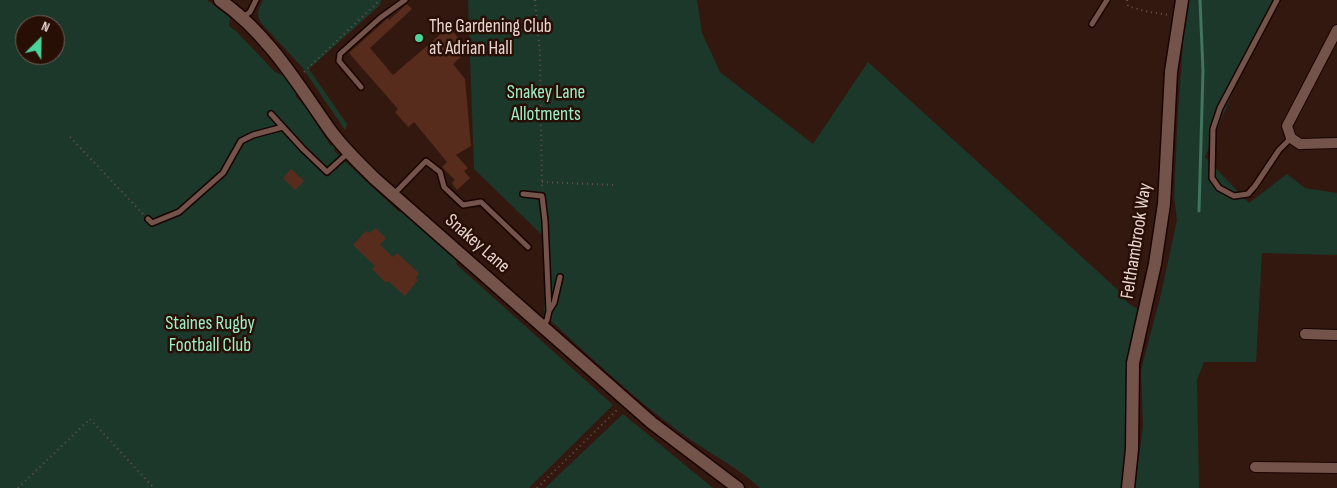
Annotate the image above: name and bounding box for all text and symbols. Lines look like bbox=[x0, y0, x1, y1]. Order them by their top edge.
north arrow bbox=[15, 15, 65, 65]
place label: The Gardening Club at Adrian Hall bbox=[429, 16, 552, 60]
text: N bbox=[39, 17, 52, 36]
marker: The Gardening Club at Adrian Hall bbox=[413, 32, 425, 44]
park label: Snakey Lane Allotments bbox=[507, 82, 585, 126]
street label: Felthambrook Way bbox=[1117, 181, 1157, 301]
street label: Snakey Lane bbox=[440, 210, 514, 278]
park label: Staines Rugby Football Club bbox=[165, 313, 255, 357]

